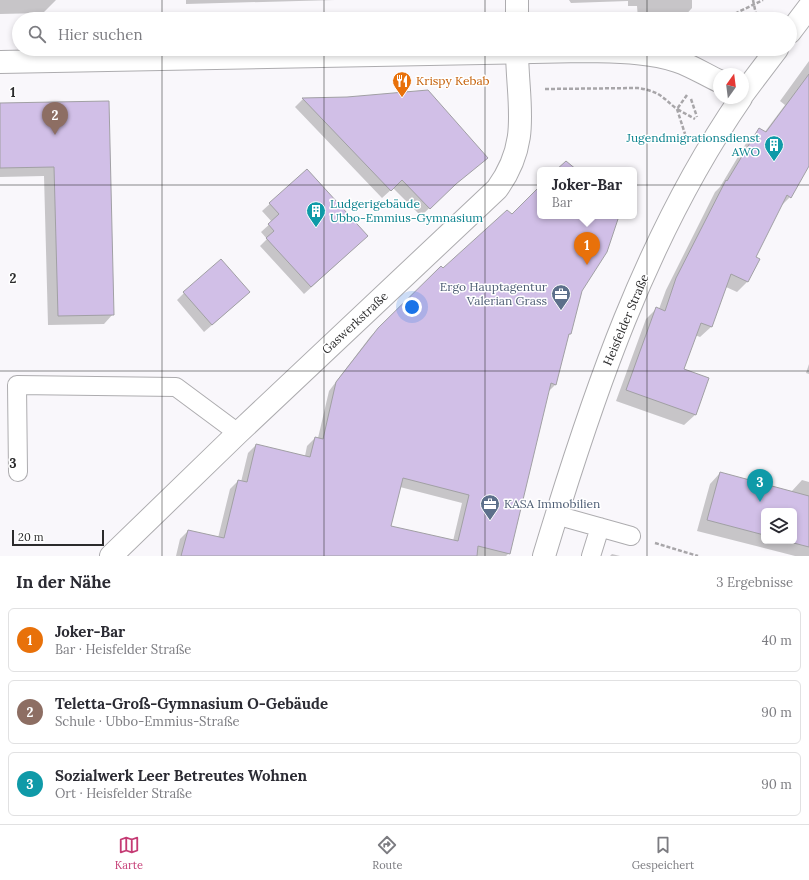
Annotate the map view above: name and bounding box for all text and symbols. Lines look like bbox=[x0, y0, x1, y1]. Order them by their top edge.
search box bbox=[12, 12, 797, 56]
icon: search bbox=[26, 23, 48, 45]
text: Hier suchen bbox=[58, 25, 142, 44]
north arrow bbox=[713, 68, 749, 104]
restaurant icon: Krispy Kebab bbox=[391, 70, 413, 98]
place label: Krispy Kebab bbox=[416, 73, 490, 88]
text: 1 bbox=[10, 84, 16, 101]
pin: 2 bbox=[42, 102, 68, 135]
place label: Jugendmigrationsdienst AWO bbox=[625, 130, 760, 159]
building icon: Jugendmigrationsdienst AWO bbox=[763, 134, 785, 162]
popup bbox=[537, 167, 637, 219]
text: Joker-Bar bbox=[552, 175, 622, 194]
text: Bar bbox=[552, 194, 572, 211]
place label: Ludgerigebäude Ubbo-Emmius-Gymnasium bbox=[330, 196, 483, 225]
building icon: Ludgerigebäude Ubbo-Emmius-Gymnasium bbox=[305, 200, 327, 228]
pin: 1 bbox=[574, 232, 600, 265]
text: 2 bbox=[10, 270, 17, 287]
street label: Heisfelder Straße bbox=[600, 271, 652, 368]
place label: Ergo Hauptagentur Valerian Grass bbox=[440, 279, 548, 308]
office icon: Ergo Hauptagentur Valerian Grass bbox=[550, 283, 572, 311]
street label: Gaswerkstraße bbox=[319, 288, 391, 357]
your location bbox=[402, 297, 422, 317]
text: 3 bbox=[9, 455, 17, 472]
pin: 3 bbox=[747, 469, 773, 502]
office icon: KASA Immobilien bbox=[479, 493, 501, 521]
place label: KASA Immobilien bbox=[504, 496, 600, 511]
map controls bbox=[761, 508, 797, 544]
button: layers bbox=[761, 508, 797, 544]
scale bar bbox=[12, 528, 104, 547]
text: 20 m bbox=[18, 530, 43, 544]
text: In der Nähe bbox=[16, 571, 111, 593]
text: 3 Ergebnisse bbox=[716, 574, 793, 591]
text: Joker-Bar bbox=[55, 622, 125, 641]
text: 1 bbox=[27, 632, 33, 649]
text: 40 m bbox=[762, 632, 792, 649]
text: Bar · Heisfelder Straße bbox=[55, 641, 191, 658]
text: Teletta-Groß-Gymnasium O-Gebäude bbox=[55, 694, 328, 713]
text: 2 bbox=[27, 704, 33, 721]
text: 90 m bbox=[761, 704, 792, 721]
text: Schule · Ubbo-Emmius-Straße bbox=[55, 713, 240, 730]
text: Sozialwerk Leer Betreutes Wohnen bbox=[55, 766, 307, 785]
text: 3 bbox=[26, 776, 34, 793]
text: 90 m bbox=[761, 776, 792, 793]
text: Ort · Heisfelder Straße bbox=[55, 785, 192, 802]
tab: Karte bbox=[115, 834, 143, 872]
tab: Route bbox=[372, 834, 402, 872]
tab: Gespeichert bbox=[632, 834, 694, 872]

